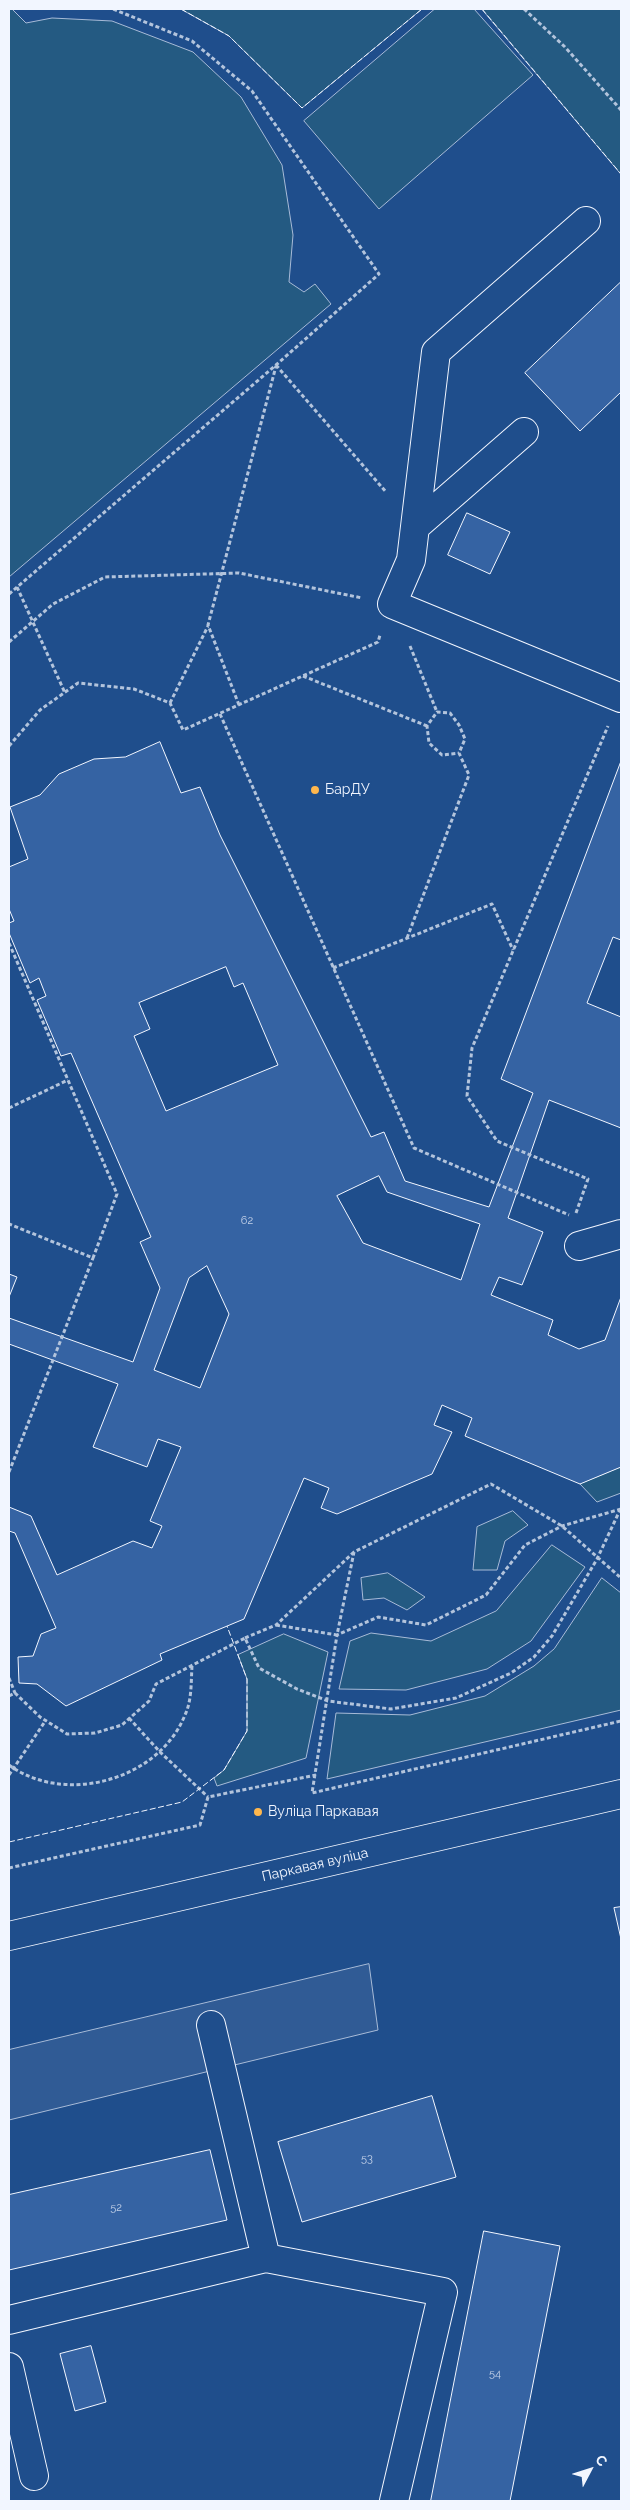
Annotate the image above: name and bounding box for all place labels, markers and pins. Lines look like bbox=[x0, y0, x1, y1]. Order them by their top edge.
place label: БарДУ bbox=[325, 782, 370, 798]
marker: БарДУ bbox=[309, 784, 321, 796]
place label: Вуліца Паркавая bbox=[268, 1804, 379, 1820]
marker: Вуліца Паркавая bbox=[252, 1806, 264, 1818]

